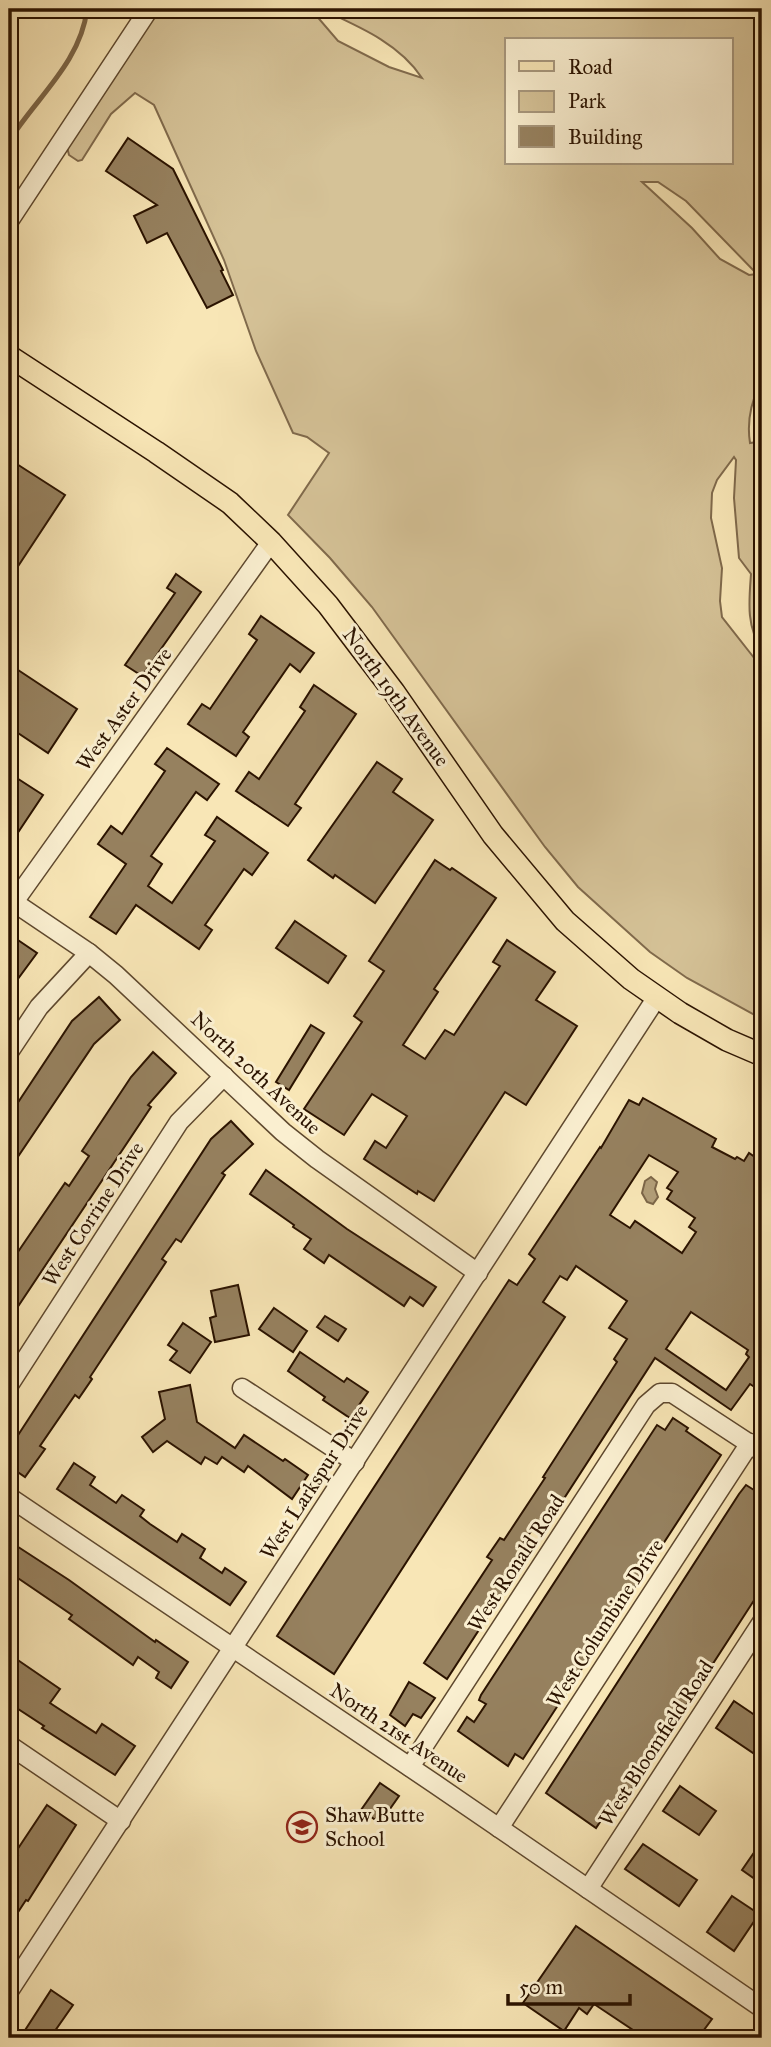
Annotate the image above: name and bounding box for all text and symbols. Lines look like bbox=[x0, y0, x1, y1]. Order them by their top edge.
legend bbox=[505, 38, 732, 164]
text: Road bbox=[568, 54, 613, 80]
text: Park bbox=[568, 88, 606, 114]
text: Building bbox=[568, 124, 642, 150]
street label: North 19th Avenue bbox=[337, 622, 455, 772]
street label: West Aster Drive bbox=[70, 642, 178, 776]
street label: North 20th Avenue bbox=[185, 1006, 327, 1140]
street label: West Corrine Drive bbox=[37, 1137, 150, 1291]
street label: West Larkspur Drive bbox=[254, 1399, 374, 1564]
street label: West Ronald Road bbox=[462, 1489, 570, 1637]
street label: West Columbine Drive bbox=[541, 1534, 669, 1712]
street label: West Bloomfield Road bbox=[593, 1655, 720, 1831]
street label: North 21st Avenue bbox=[325, 1677, 473, 1789]
place label: Shaw Butte School bbox=[325, 1802, 425, 1852]
school or university icon: Shaw Butte School bbox=[285, 1810, 319, 1844]
scale bar bbox=[508, 1963, 631, 2007]
text: 50 m bbox=[519, 1974, 564, 2000]

